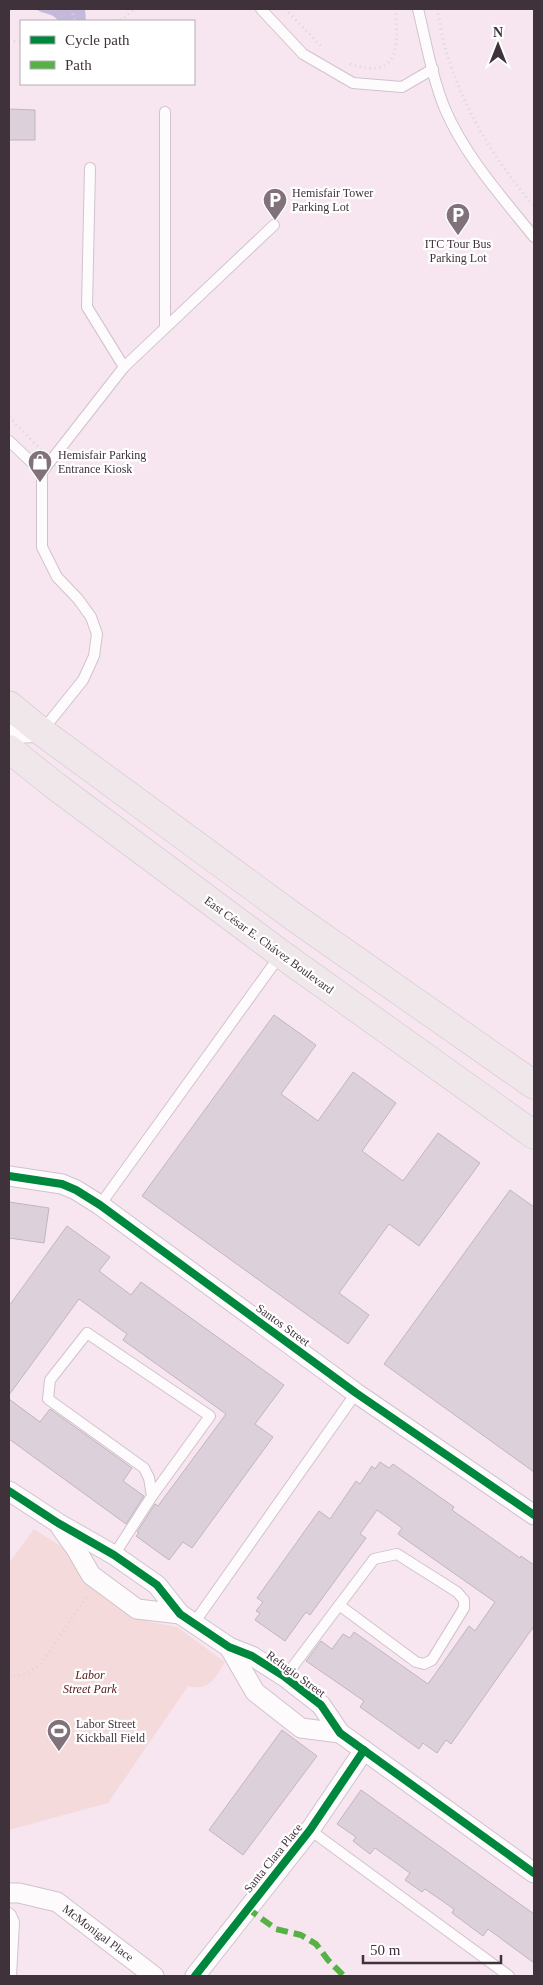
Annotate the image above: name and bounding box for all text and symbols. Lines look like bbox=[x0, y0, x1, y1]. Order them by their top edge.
legend bbox=[20, 20, 195, 85]
north arrow bbox=[473, 20, 523, 70]
text: N bbox=[493, 25, 503, 40]
text: Cycle path bbox=[65, 32, 130, 48]
text: Path bbox=[65, 57, 92, 73]
place label: Hemisfair Tower Parking Lot bbox=[292, 186, 373, 214]
parking icon: Hemisfair Tower Parking Lot bbox=[262, 187, 288, 221]
parking icon: ITC Tour Bus Parking Lot bbox=[445, 202, 471, 236]
place label: ITC Tour Bus Parking Lot bbox=[425, 237, 491, 265]
place label: Hemisfair Parking Entrance Kiosk bbox=[58, 448, 146, 476]
shop icon: Hemisfair Parking Entrance Kiosk bbox=[27, 449, 53, 483]
street label: East César E. Chávez Boulevard bbox=[202, 893, 336, 997]
street label: Santos Street bbox=[253, 1301, 313, 1350]
street label: Refugio Street bbox=[264, 1648, 329, 1701]
park label: Labor Street Park bbox=[63, 1668, 118, 1696]
place label: Labor Street Kickball Field bbox=[76, 1717, 145, 1745]
sports icon: Labor Street Kickball Field bbox=[46, 1718, 72, 1752]
street label: Santa Clara Place bbox=[241, 1821, 305, 1895]
street label: McMonigal Place bbox=[60, 1902, 136, 1964]
scale bar bbox=[363, 1932, 500, 1964]
text: 50 m bbox=[370, 1942, 401, 1958]

